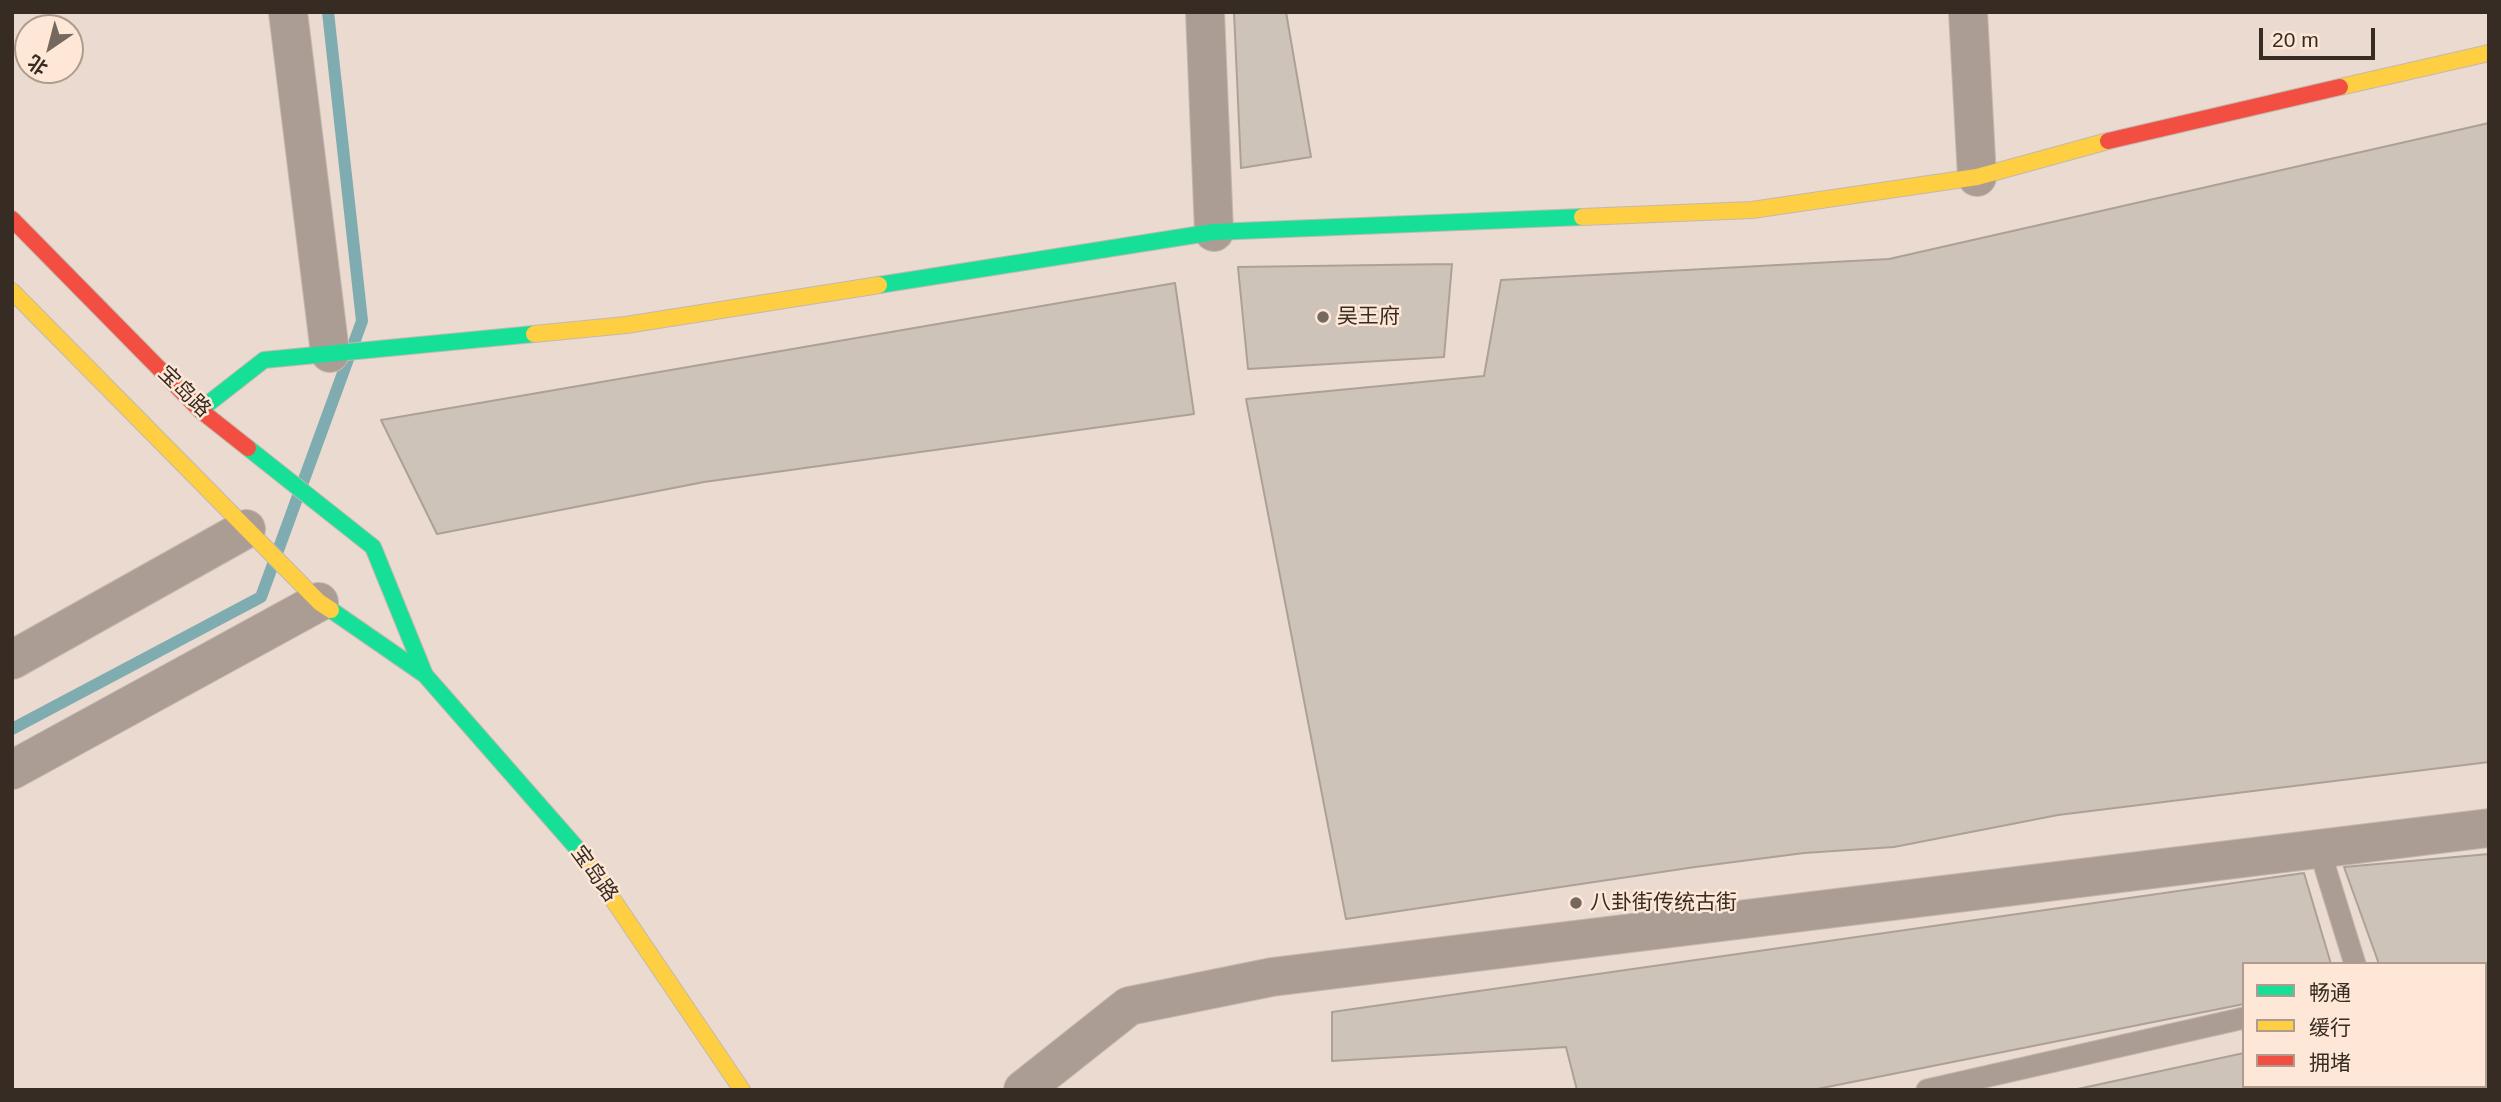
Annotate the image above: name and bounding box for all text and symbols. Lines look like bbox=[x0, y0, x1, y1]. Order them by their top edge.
north arrow bbox=[14, 14, 84, 84]
scale bar bbox=[2263, 14, 2378, 58]
text: 20 m bbox=[2272, 28, 2319, 51]
text: 北 bbox=[24, 51, 52, 79]
place label: 吴王府 bbox=[1337, 304, 1400, 330]
marker: 吴王府 bbox=[1315, 309, 1331, 325]
street label: 宝岛路 bbox=[153, 361, 215, 423]
street label: 宝岛路 bbox=[565, 841, 623, 907]
place label: 八卦街传统古街 bbox=[1590, 890, 1737, 916]
marker: 八卦街传统古街 bbox=[1568, 895, 1584, 911]
legend bbox=[2242, 962, 2487, 1088]
text: 畅通 bbox=[2309, 981, 2351, 1004]
text: 缓行 bbox=[2309, 1016, 2351, 1039]
text: 拥堵 bbox=[2309, 1051, 2351, 1074]

